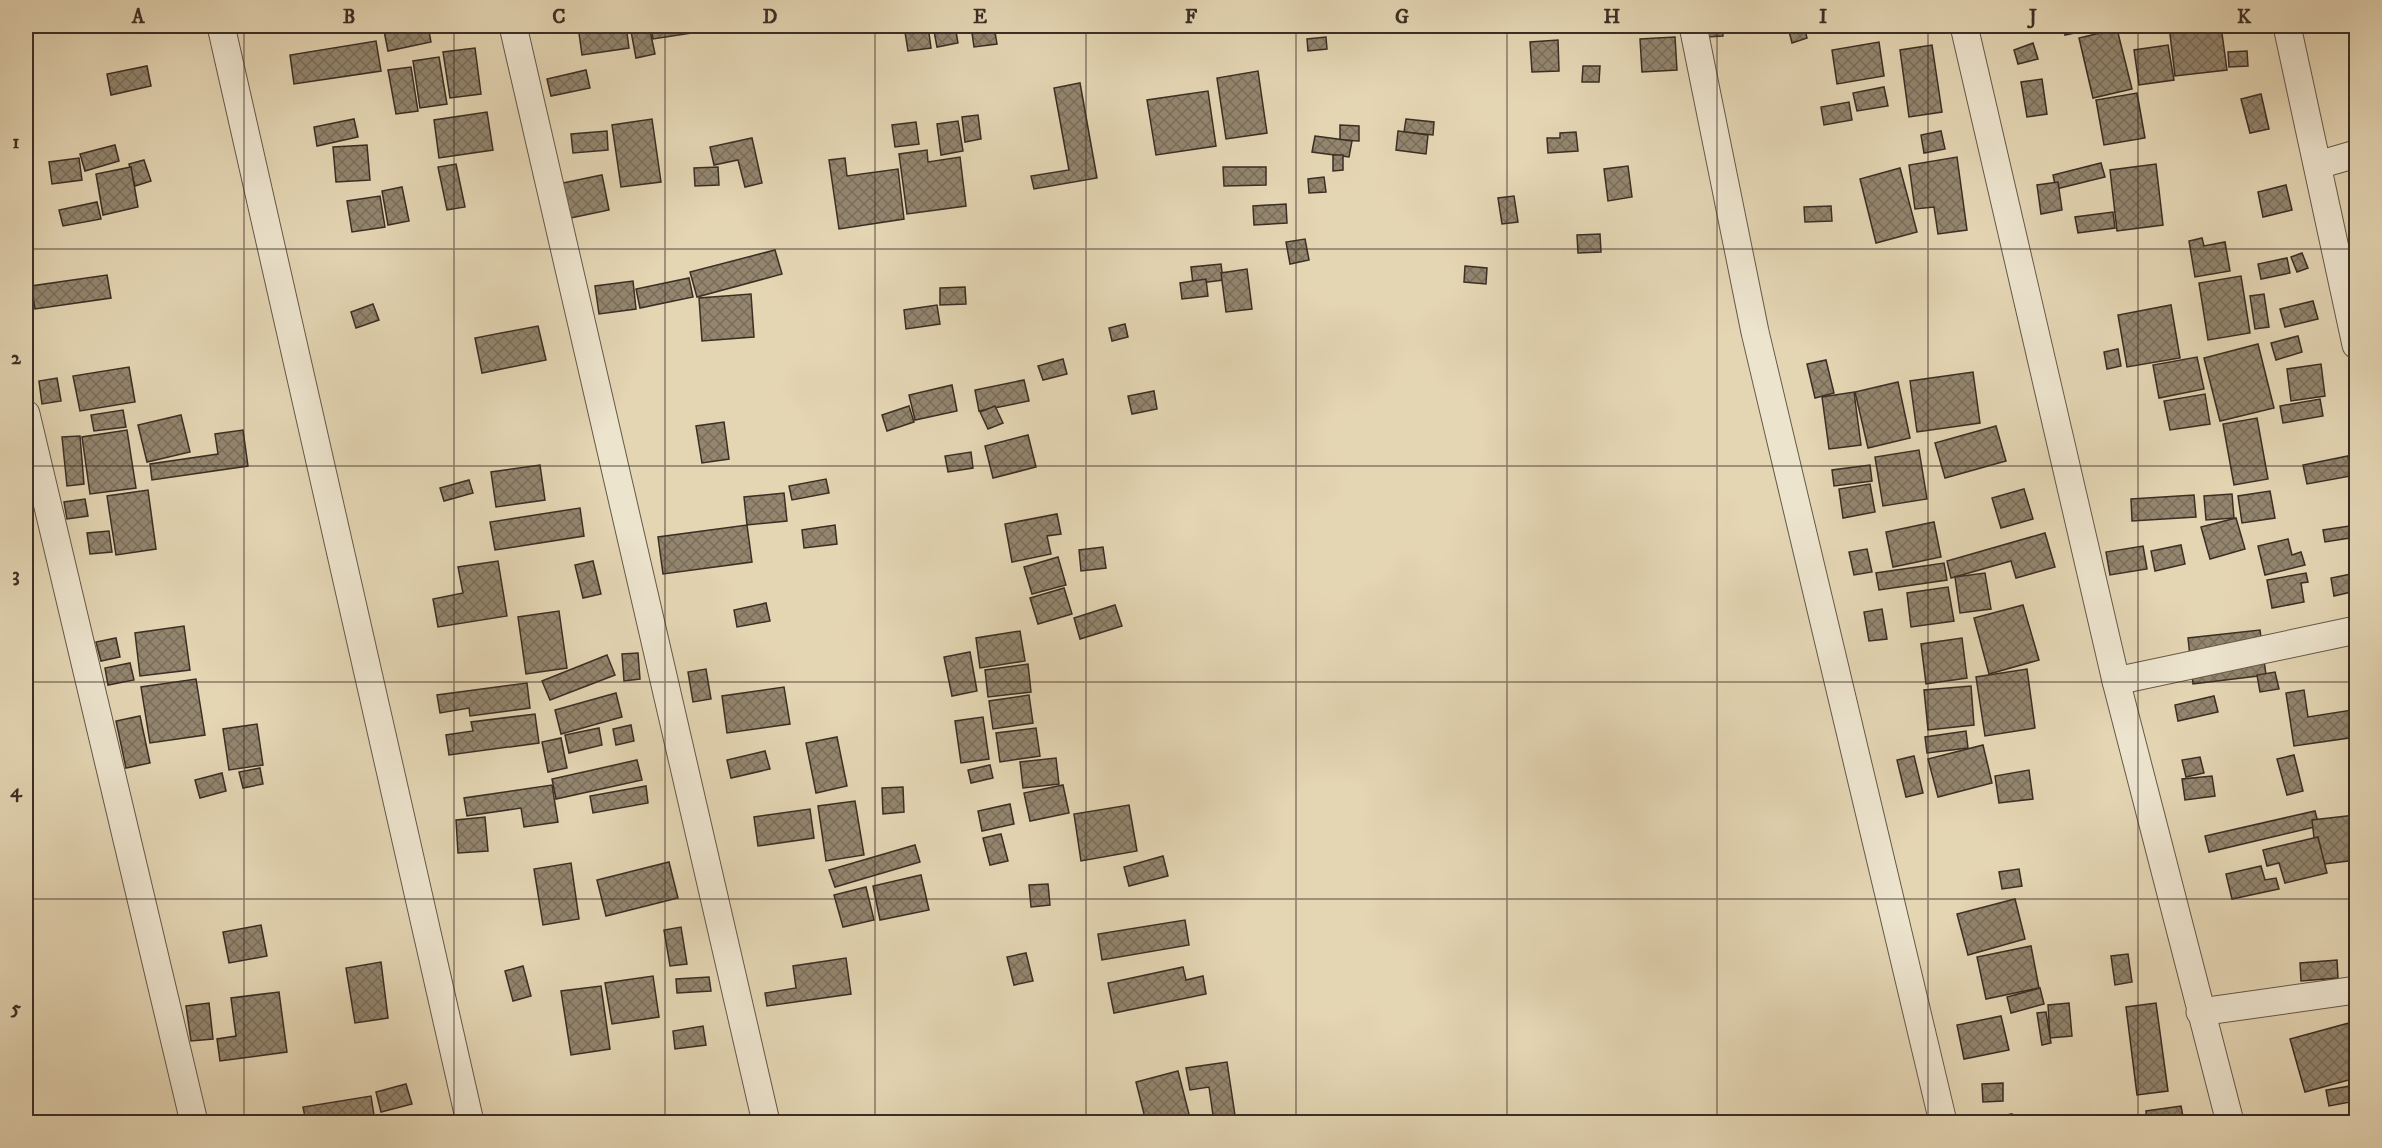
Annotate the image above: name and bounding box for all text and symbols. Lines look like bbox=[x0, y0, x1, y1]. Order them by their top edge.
text: A bbox=[131, 5, 146, 30]
text: B bbox=[343, 5, 355, 30]
text: C bbox=[552, 5, 566, 30]
text: D bbox=[763, 5, 778, 30]
text: E bbox=[973, 5, 987, 30]
text: F bbox=[1185, 5, 1198, 30]
text: G bbox=[1395, 5, 1409, 30]
text: H bbox=[1604, 5, 1621, 30]
text: I bbox=[1819, 5, 1827, 30]
text: J bbox=[2027, 5, 2037, 30]
text: K bbox=[2237, 5, 2252, 30]
text: 1 bbox=[12, 130, 20, 155]
text: 2 bbox=[11, 346, 22, 371]
text: 3 bbox=[12, 563, 20, 588]
text: 4 bbox=[10, 779, 23, 804]
text: 5 bbox=[10, 996, 21, 1021]

